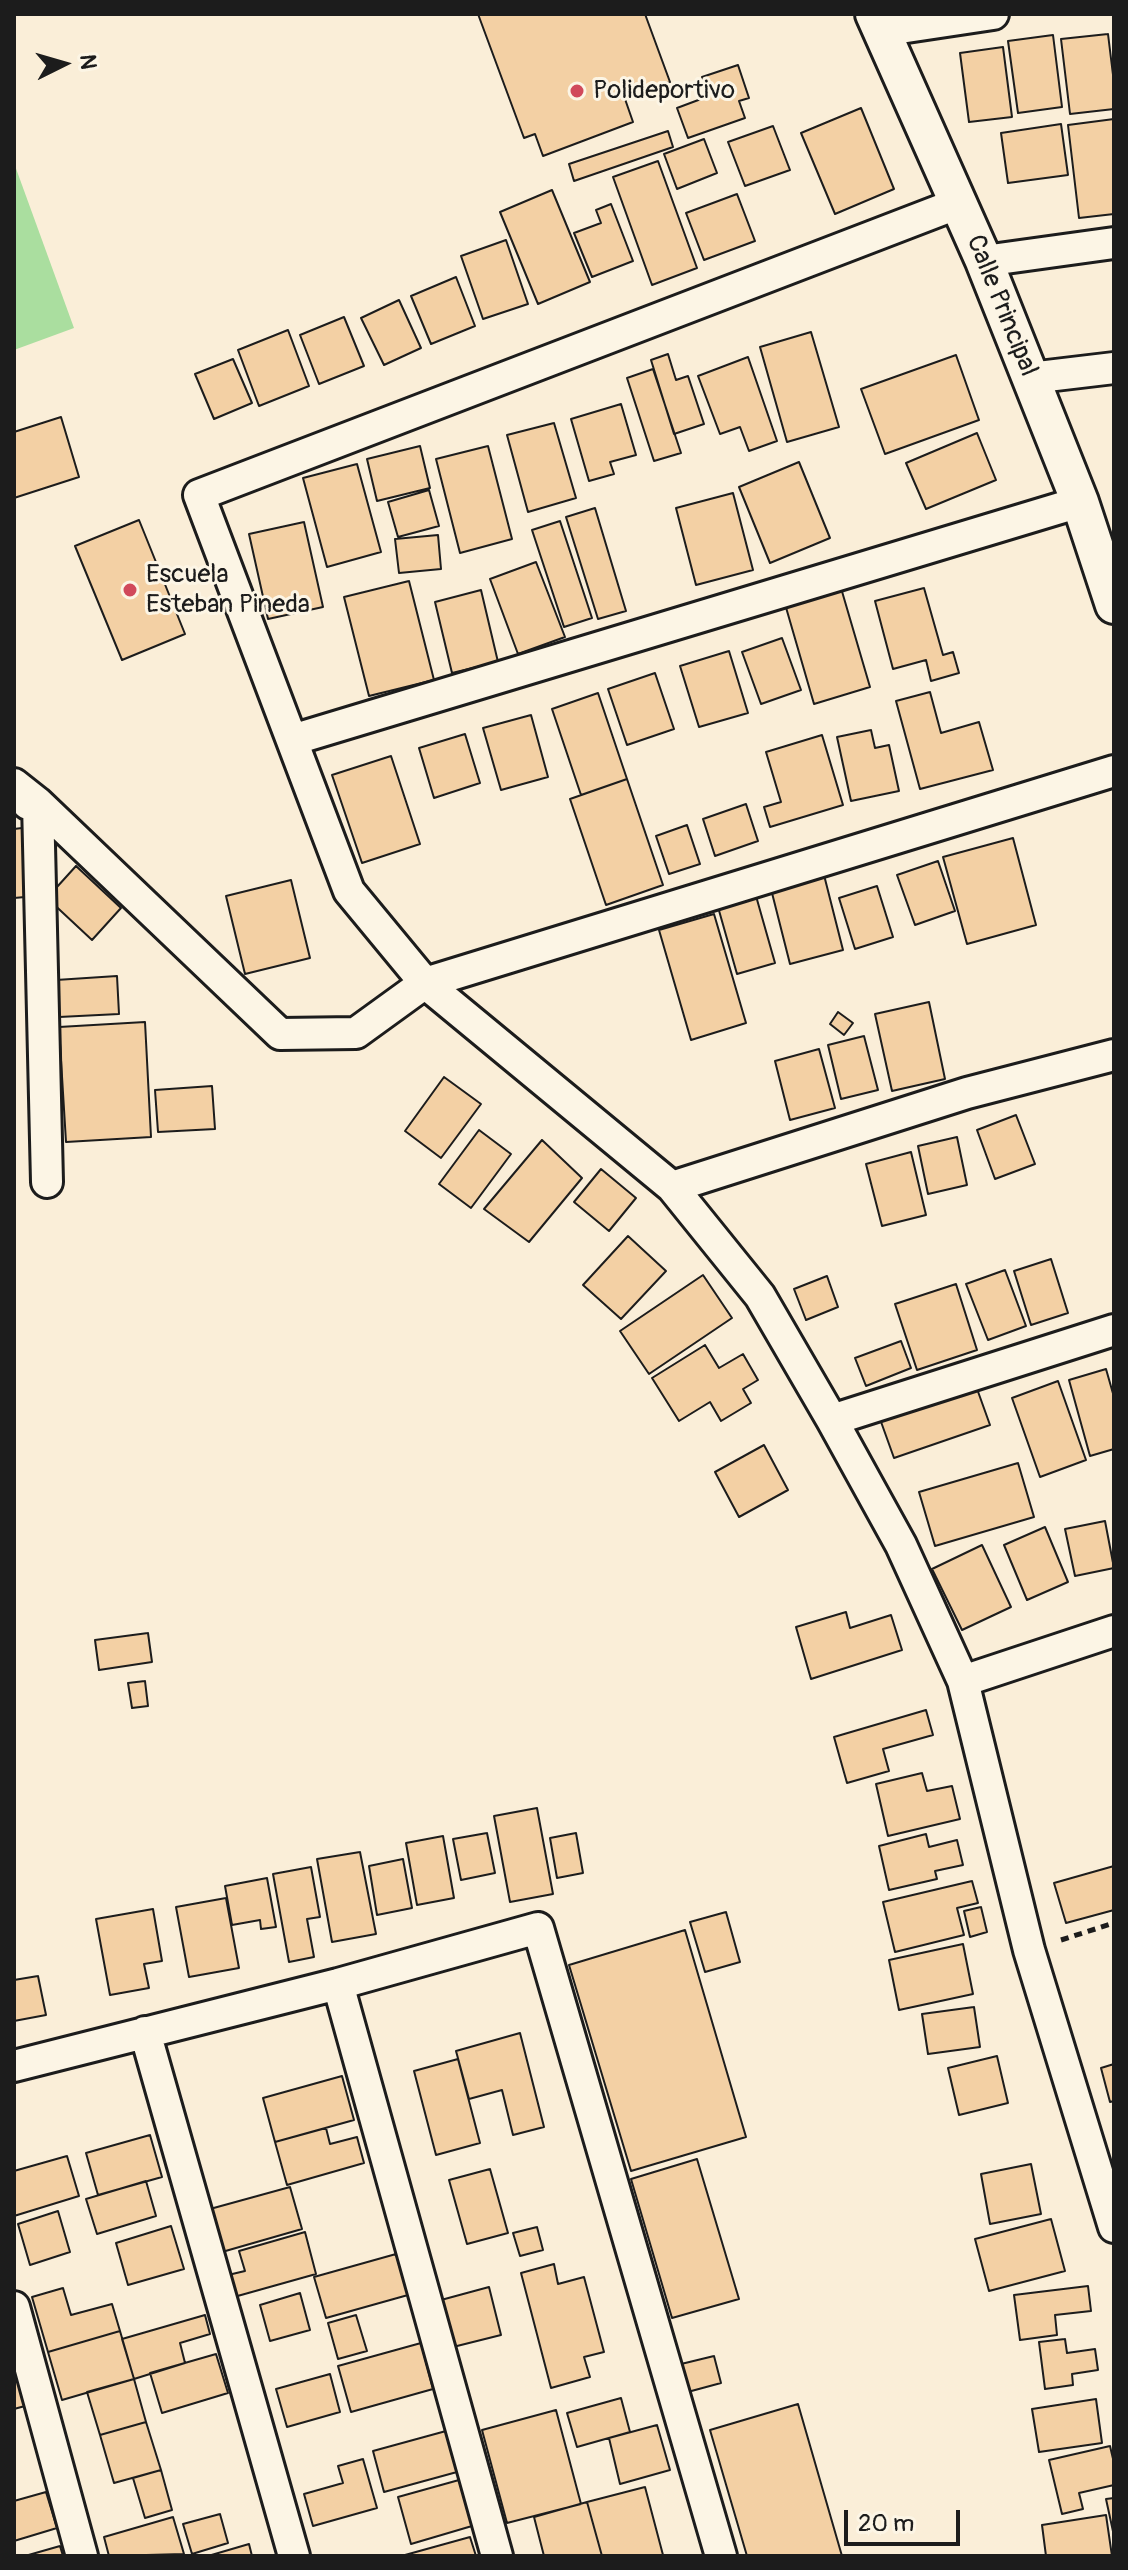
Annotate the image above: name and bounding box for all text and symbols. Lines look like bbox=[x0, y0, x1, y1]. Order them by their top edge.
north arrow bbox=[24, 24, 104, 104]
text: N bbox=[73, 53, 103, 71]
place label: Polideportivo bbox=[593, 75, 735, 107]
marker: Polideportivo bbox=[568, 82, 586, 100]
street label: Calle Principal bbox=[959, 231, 1043, 381]
place label: Escuela Esteban Pineda bbox=[146, 559, 310, 620]
marker: Escuela Esteban Pineda bbox=[121, 581, 139, 599]
scale bar bbox=[848, 2494, 964, 2544]
text: 20 m bbox=[858, 2509, 914, 2538]

